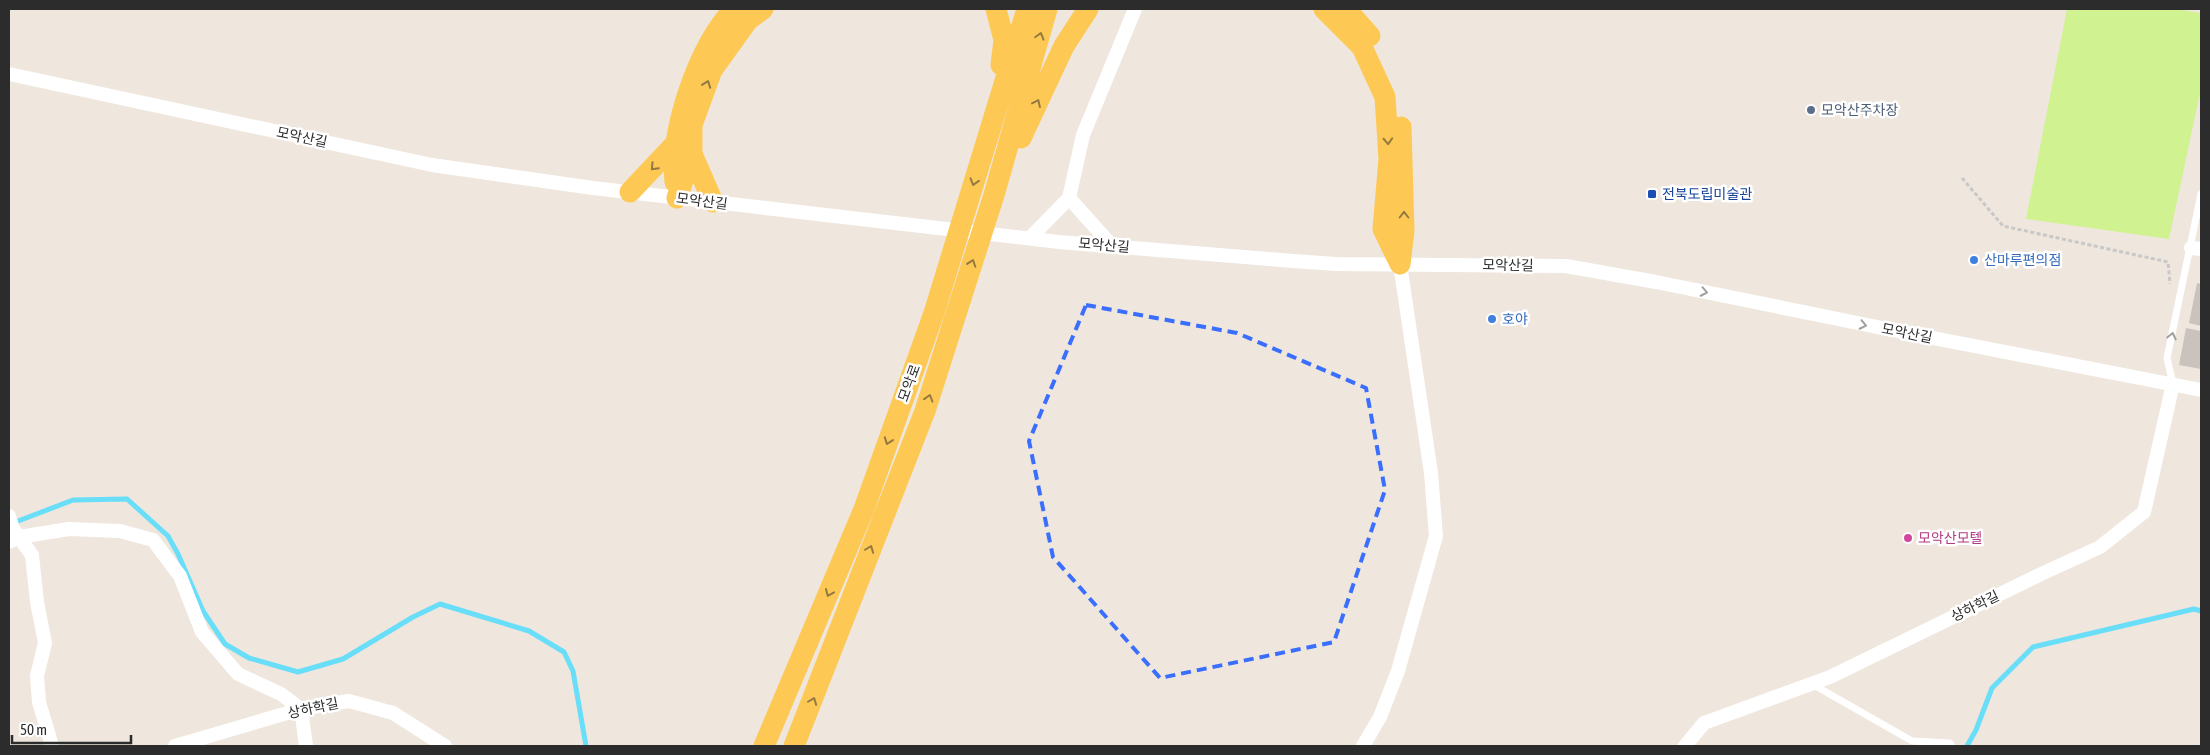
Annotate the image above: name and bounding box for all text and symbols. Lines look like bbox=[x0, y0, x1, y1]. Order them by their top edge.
one-way arrow bbox=[1034, 32, 1044, 41]
one-way arrow bbox=[701, 80, 711, 89]
one-way arrow bbox=[1031, 99, 1042, 108]
place label: 모악산주차장 bbox=[1821, 102, 1898, 118]
marker: 모악산주차장 bbox=[1805, 104, 1817, 116]
street label: 모악산길 bbox=[275, 124, 329, 150]
one-way arrow bbox=[1382, 137, 1393, 145]
one-way arrow bbox=[651, 162, 660, 171]
one-way arrow bbox=[970, 177, 980, 185]
place label: 전북도립미술관 bbox=[1662, 186, 1752, 202]
marker: 전북도립미술관 bbox=[1646, 188, 1658, 200]
street label: 모악산길 bbox=[675, 190, 729, 212]
one-way arrow bbox=[1399, 211, 1409, 218]
street label: 모악산길 bbox=[1078, 235, 1130, 255]
place label: 산마루편의점 bbox=[1984, 252, 2061, 268]
marker: 산마루편의점 bbox=[1968, 254, 1980, 266]
street label: 모악산길 bbox=[1482, 257, 1534, 273]
one-way arrow bbox=[966, 259, 976, 267]
one-way arrow bbox=[1700, 286, 1709, 297]
place label: 호야 bbox=[1502, 311, 1528, 327]
marker: 호야 bbox=[1486, 313, 1498, 325]
one-way arrow bbox=[1859, 319, 1868, 329]
street label: 모악산길 bbox=[1880, 320, 1934, 346]
one-way arrow bbox=[2166, 332, 2177, 341]
street label: 모악로 bbox=[895, 362, 923, 404]
one-way arrow bbox=[923, 394, 933, 402]
one-way arrow bbox=[884, 437, 894, 445]
place label: 모악산모텔 bbox=[1918, 530, 1982, 546]
marker: 모악산모텔 bbox=[1902, 532, 1914, 544]
one-way arrow bbox=[864, 545, 874, 554]
one-way arrow bbox=[824, 588, 834, 596]
street label: 상하학길 bbox=[1948, 588, 2002, 624]
street label: 상하학길 bbox=[286, 695, 340, 721]
one-way arrow bbox=[807, 697, 817, 706]
scale bar bbox=[12, 712, 131, 744]
text: 50 m bbox=[20, 721, 47, 738]

